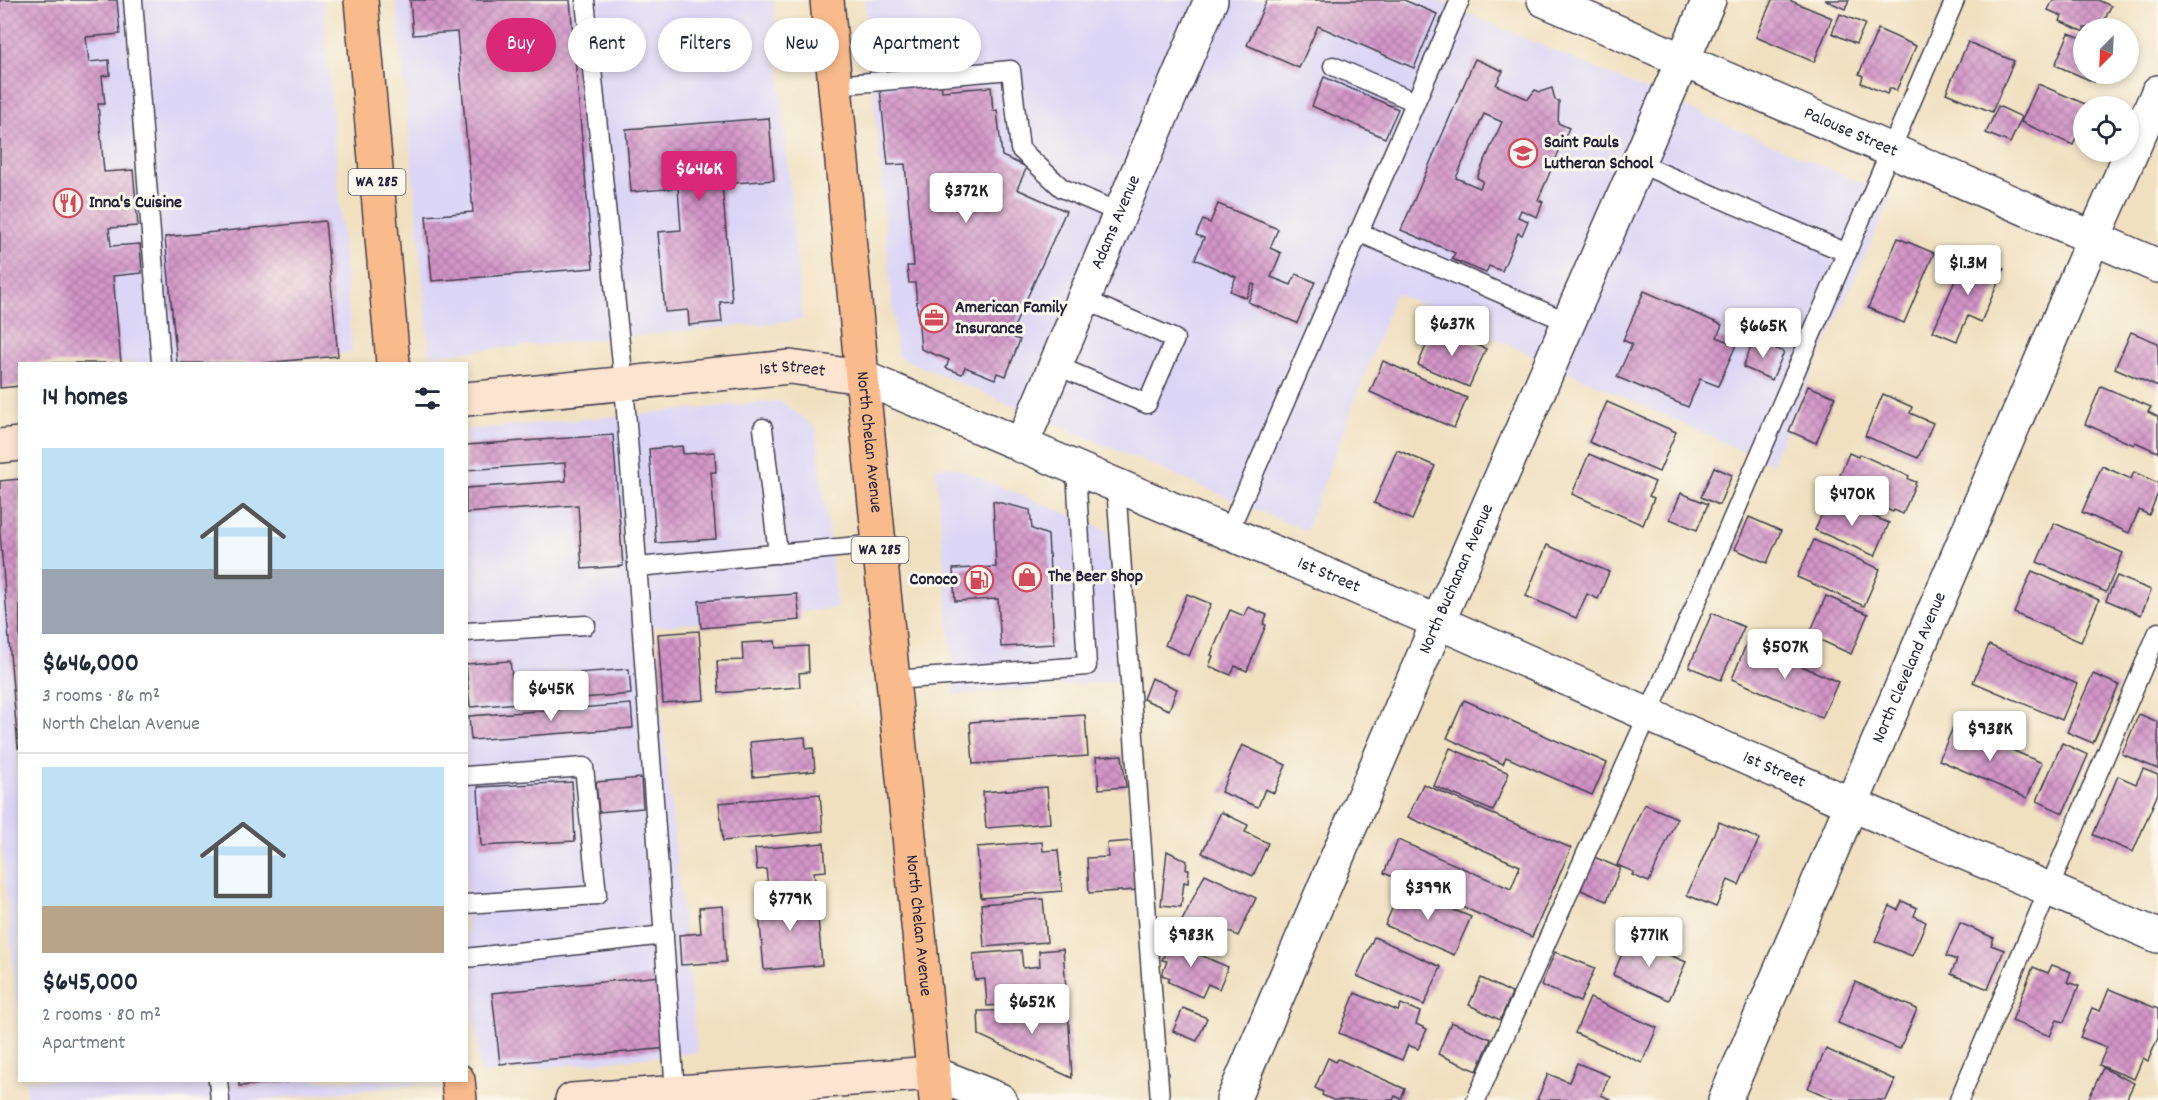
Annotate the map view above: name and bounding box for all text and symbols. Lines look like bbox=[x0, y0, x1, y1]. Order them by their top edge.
chip: Buy bbox=[486, 18, 556, 72]
chip: Rent bbox=[568, 18, 646, 72]
chip: Filters bbox=[658, 18, 752, 72]
chip: New bbox=[764, 18, 839, 72]
chip: Apartment bbox=[851, 18, 981, 72]
north arrow bbox=[2073, 18, 2139, 84]
map controls bbox=[2073, 18, 2139, 162]
button: locate bbox=[2073, 96, 2139, 162]
street label: Palouse Street bbox=[1800, 101, 1902, 164]
place label: Saint Pauls Lutheran School bbox=[1544, 131, 1654, 177]
school or university icon: Saint Pauls Lutheran School bbox=[1507, 137, 1539, 169]
pin: $646K bbox=[657, 151, 741, 202]
text: $646K bbox=[675, 156, 723, 184]
road number: WA 285 bbox=[348, 169, 406, 195]
street label: Adams Avenue bbox=[1085, 171, 1147, 273]
pin: $372K bbox=[924, 173, 1008, 224]
text: $372K bbox=[944, 178, 988, 206]
restaurant icon: Inna's Cuisine bbox=[52, 187, 84, 219]
place label: Inna's Cuisine bbox=[89, 191, 182, 216]
pin: $1.3M bbox=[1926, 245, 2010, 296]
text: $1.3M bbox=[1949, 250, 1987, 278]
place label: American Family Insurance bbox=[955, 296, 1068, 342]
office icon: American Family Insurance bbox=[918, 302, 950, 334]
pin: $637K bbox=[1410, 306, 1494, 357]
pin: $665K bbox=[1721, 308, 1805, 359]
text: $637K bbox=[1429, 311, 1475, 339]
text: $665K bbox=[1739, 313, 1787, 341]
street label: 1st Street bbox=[758, 355, 827, 384]
street label: North Chelan Avenue bbox=[849, 370, 888, 514]
text: 14 homes bbox=[42, 380, 128, 417]
icon: filters bbox=[411, 382, 444, 415]
pin: $470K bbox=[1810, 476, 1894, 527]
text: $470K bbox=[1829, 481, 1875, 509]
icon: home bbox=[189, 487, 297, 595]
street label: North Buchanan Avenue bbox=[1413, 500, 1500, 658]
road number: WA 285 bbox=[852, 537, 908, 563]
street label: 1st Street bbox=[1293, 551, 1364, 600]
shop icon: The Beer Shop bbox=[1011, 561, 1043, 593]
fuel station icon: Conoco bbox=[963, 564, 995, 596]
place label: The Beer Shop bbox=[1048, 565, 1143, 590]
place label: Conoco bbox=[910, 568, 958, 593]
street label: North Cleveland Avenue bbox=[1866, 588, 1953, 747]
pin: $507K bbox=[1743, 629, 1827, 680]
text: $507K bbox=[1761, 634, 1809, 662]
text: $646,000 bbox=[42, 646, 139, 683]
pin: $645K bbox=[509, 671, 593, 722]
text: $645K bbox=[528, 676, 574, 704]
text: 3 rooms · 86 m² bbox=[42, 683, 160, 711]
text: North Chelan Avenue bbox=[42, 711, 200, 739]
pin: $938K bbox=[1948, 711, 2032, 762]
text: $938K bbox=[1967, 716, 2013, 744]
street label: 1st Street bbox=[1739, 745, 1809, 795]
icon: home bbox=[189, 806, 297, 914]
street label: North Chelan Avenue bbox=[898, 854, 938, 998]
pin: $399K bbox=[1386, 870, 1470, 921]
text: $399K bbox=[1405, 875, 1451, 903]
pin: $779K bbox=[748, 881, 832, 932]
text: $779K bbox=[768, 886, 812, 914]
pin: $983K bbox=[1149, 917, 1233, 968]
pin: $771K bbox=[1607, 917, 1691, 968]
text: $983K bbox=[1168, 922, 1214, 950]
text: $771K bbox=[1629, 922, 1669, 950]
text: $645,000 bbox=[42, 965, 138, 1002]
pin: $652K bbox=[990, 984, 1074, 1035]
text: $652K bbox=[1008, 989, 1056, 1017]
text: 2 rooms · 80 m² bbox=[42, 1002, 161, 1030]
text: Apartment bbox=[42, 1030, 125, 1058]

